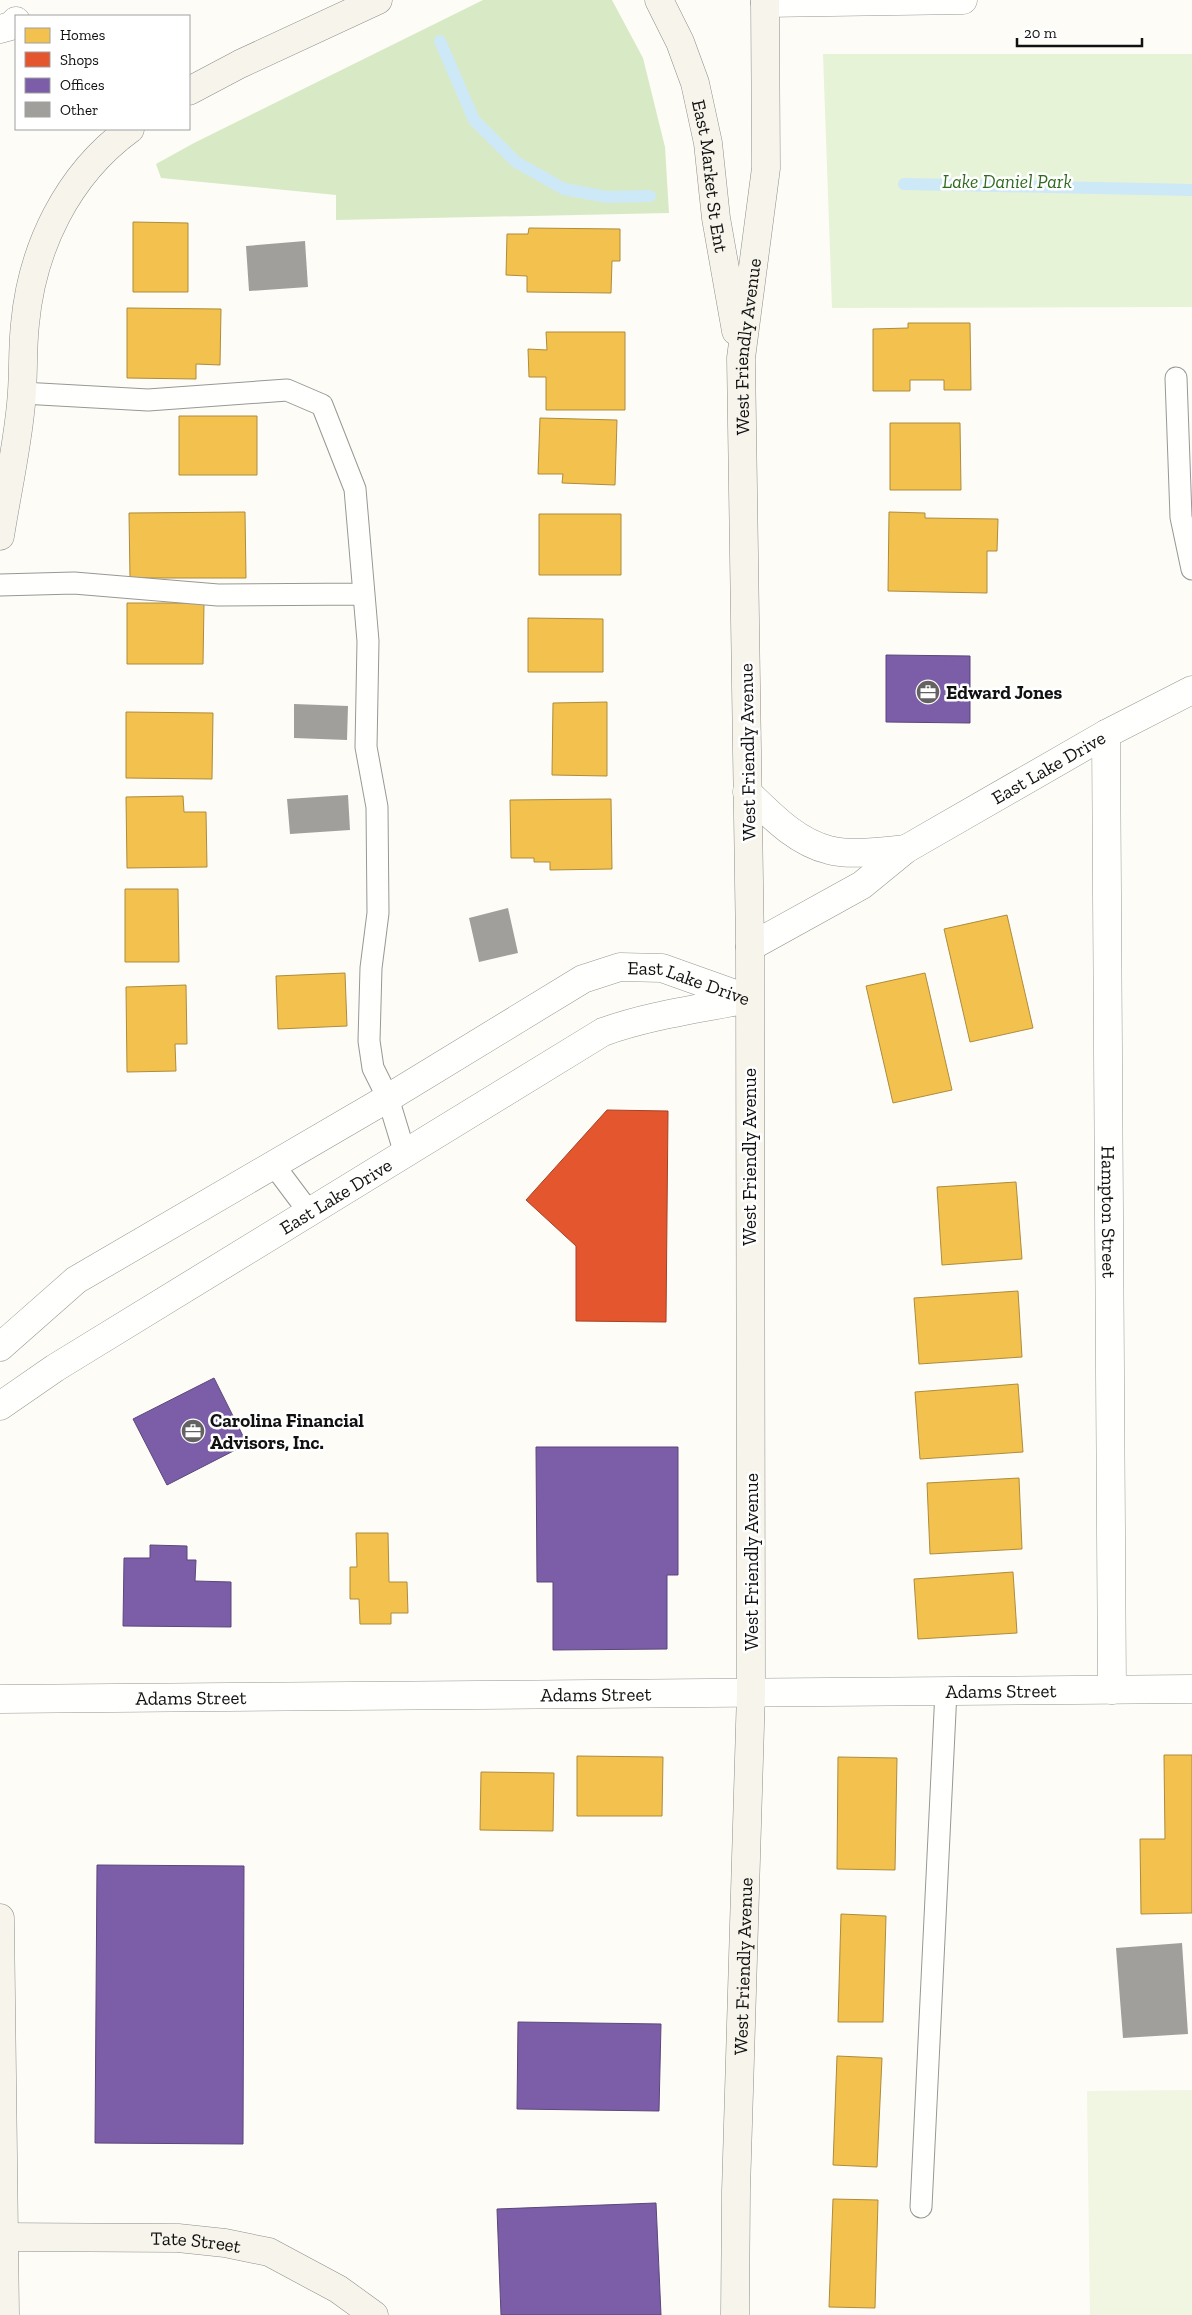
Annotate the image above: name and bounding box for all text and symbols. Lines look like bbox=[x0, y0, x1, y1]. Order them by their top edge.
legend bbox=[15, 15, 190, 130]
scale bar bbox=[1017, 15, 1142, 47]
text: 20 m bbox=[1024, 24, 1057, 42]
text: Homes bbox=[60, 26, 105, 44]
text: Shops bbox=[60, 51, 99, 69]
text: Offices bbox=[60, 76, 104, 94]
street label: East Market St Ent bbox=[687, 98, 733, 254]
text: Other bbox=[60, 101, 98, 119]
park label: Lake Daniel Park bbox=[942, 170, 1072, 193]
street label: West Friendly Avenue bbox=[730, 257, 766, 435]
street label: West Friendly Avenue bbox=[734, 663, 761, 841]
office icon: Edward Jones bbox=[915, 679, 941, 705]
place label: Edward Jones bbox=[946, 681, 1062, 704]
street label: East Lake Drive bbox=[988, 726, 1109, 809]
street label: East Lake Drive bbox=[627, 956, 753, 1010]
street label: West Friendly Avenue bbox=[738, 1068, 761, 1246]
street label: Hampton Street bbox=[1097, 1146, 1120, 1278]
street label: East Lake Drive bbox=[276, 1153, 396, 1239]
place label: Carolina Financial Advisors, Inc. bbox=[210, 1409, 365, 1454]
office icon: Carolina Financial Advisors, Inc. bbox=[180, 1418, 206, 1444]
street label: West Friendly Avenue bbox=[740, 1473, 763, 1651]
street label: Adams Street bbox=[945, 1679, 1057, 1703]
street label: Adams Street bbox=[540, 1683, 652, 1706]
street label: Adams Street bbox=[135, 1686, 247, 1710]
street label: West Friendly Avenue bbox=[729, 1877, 757, 2055]
street label: Tate Street bbox=[150, 2227, 243, 2258]

